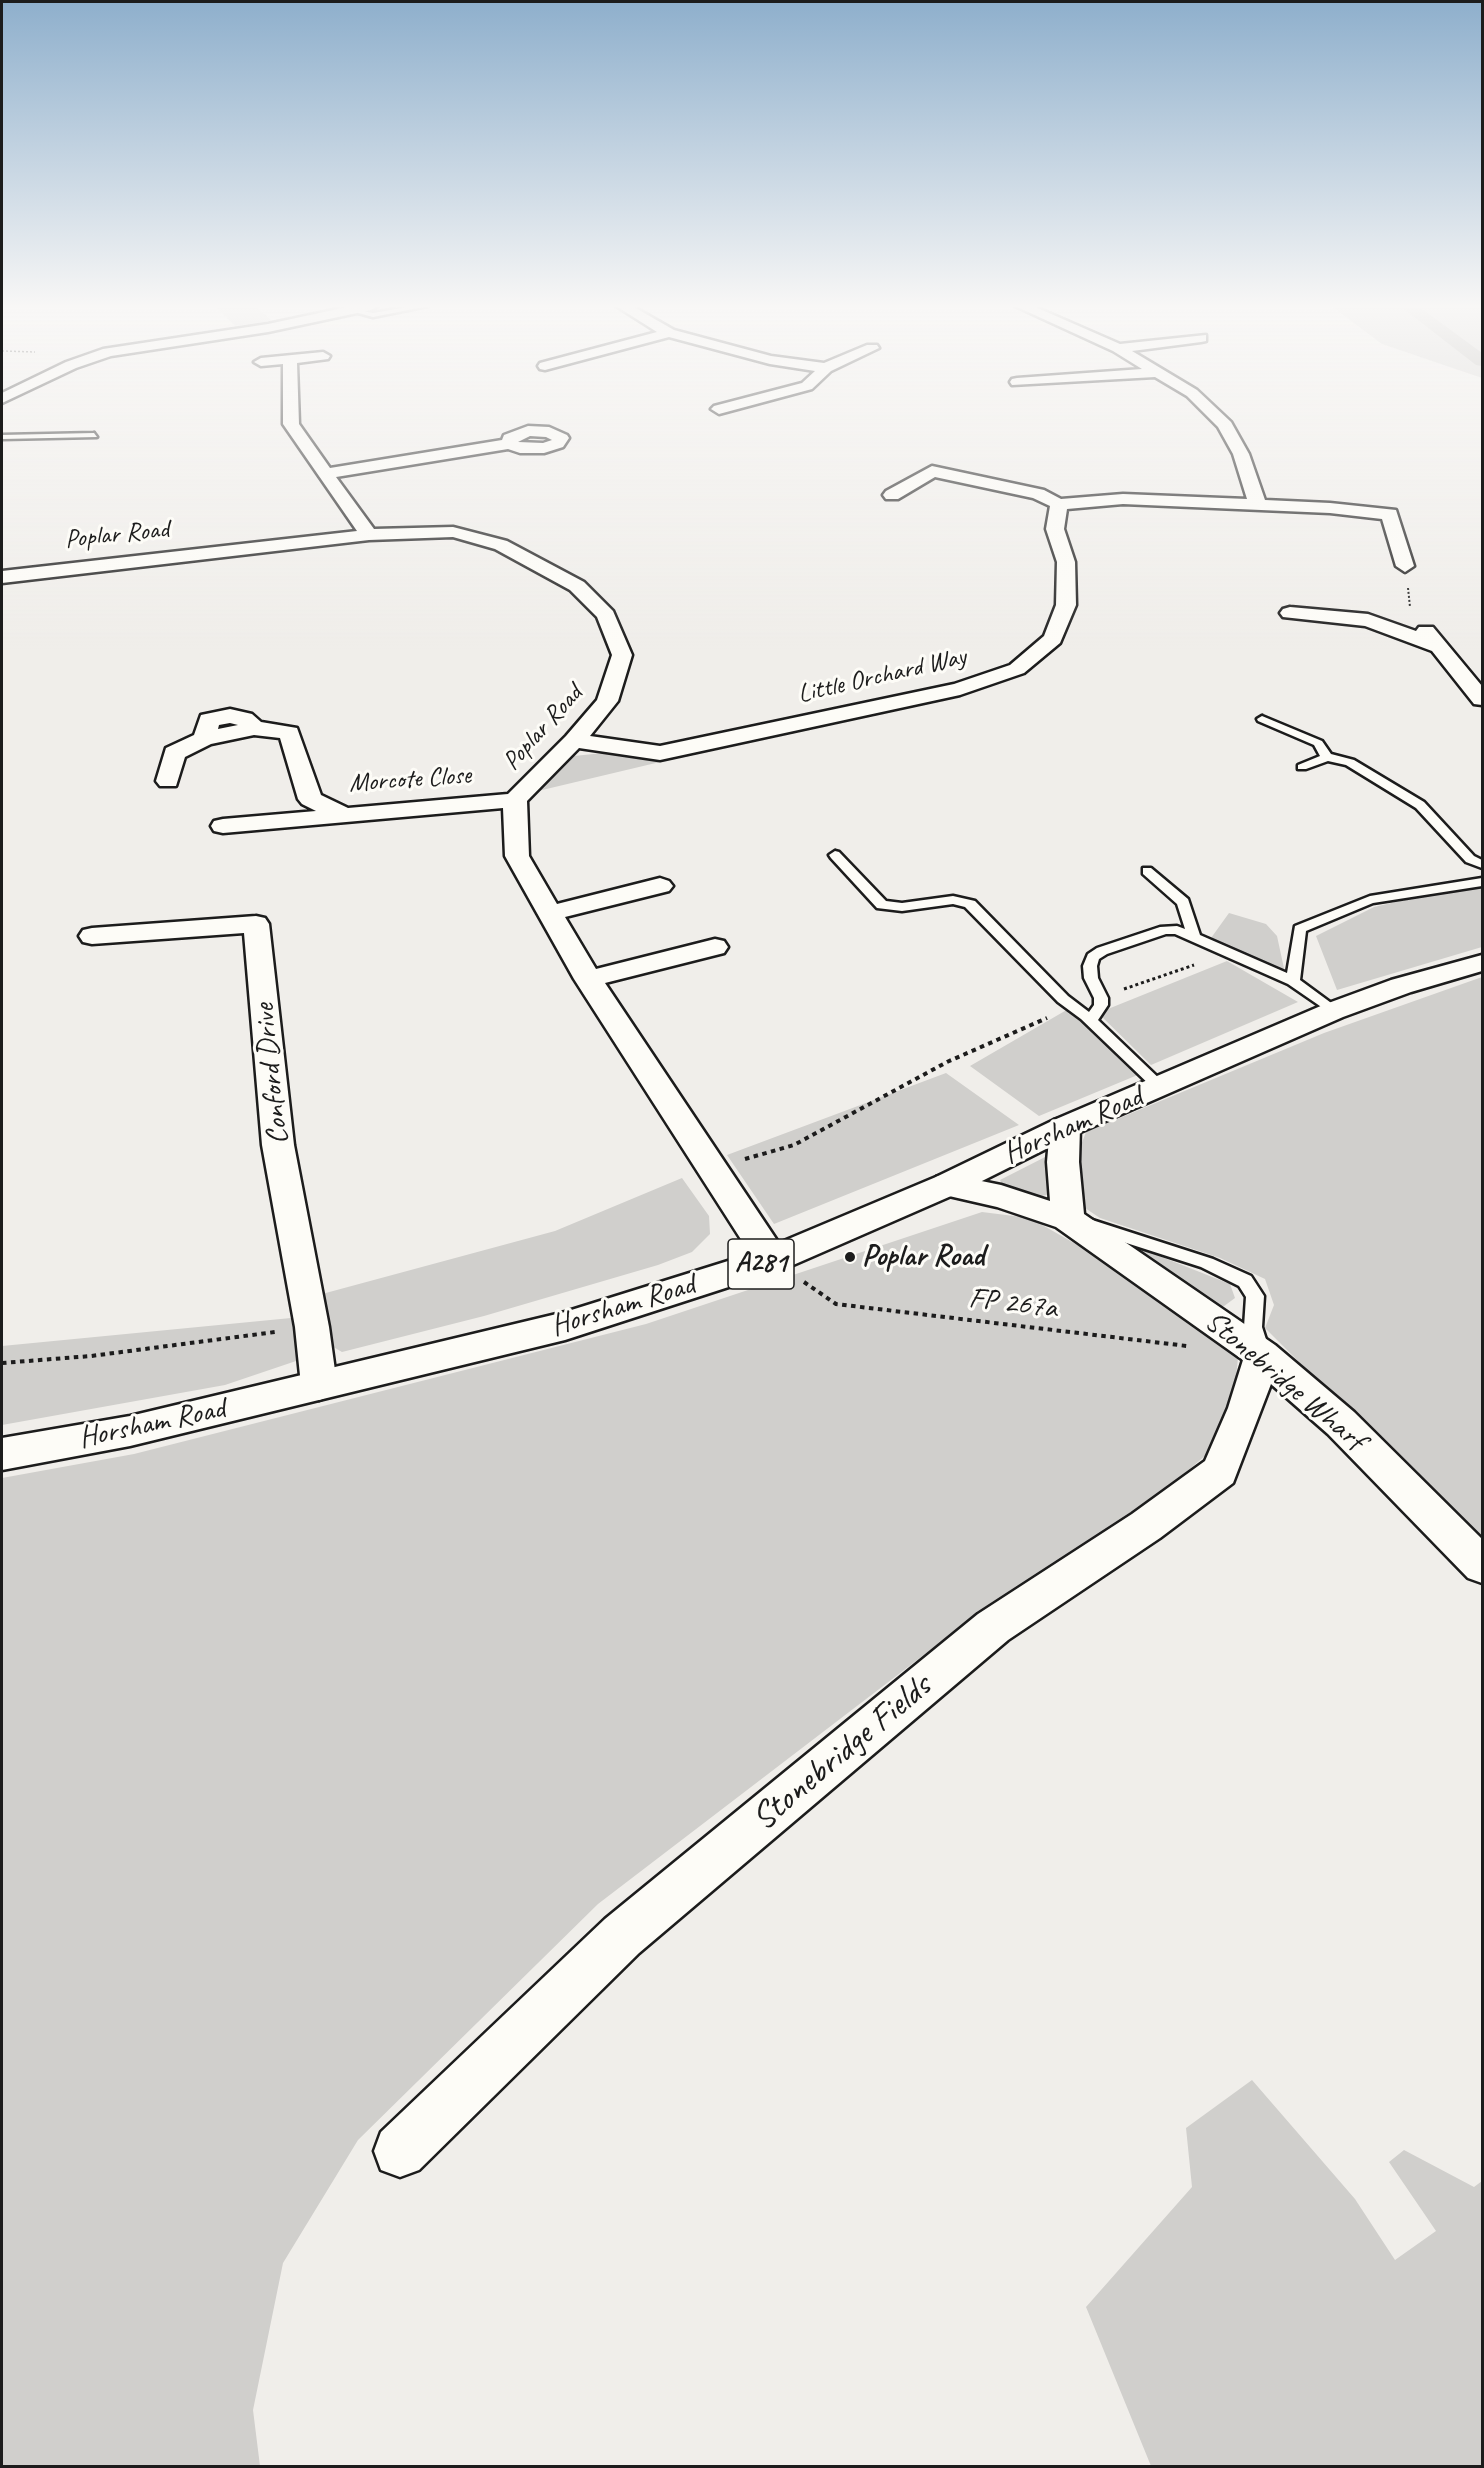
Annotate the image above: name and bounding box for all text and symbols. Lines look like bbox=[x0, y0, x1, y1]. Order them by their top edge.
street label: Poplar Road bbox=[64, 514, 170, 556]
street label: Little Orchard Way bbox=[795, 642, 969, 710]
street label: Poplar Road bbox=[497, 679, 589, 777]
street label: Morcote Close bbox=[348, 760, 472, 800]
street label: Conford Drive bbox=[247, 1002, 297, 1146]
street label: Horsham Road bbox=[998, 1079, 1148, 1173]
road number: A281 bbox=[728, 1239, 794, 1289]
place label: Poplar Road bbox=[862, 1239, 984, 1275]
marker: Poplar Road bbox=[843, 1250, 857, 1264]
street label: Horsham Road bbox=[547, 1267, 699, 1345]
street label: FP 267a bbox=[967, 1281, 1059, 1327]
street label: Stonebridge Wharf bbox=[1197, 1304, 1371, 1458]
street label: Horsham Road bbox=[76, 1391, 228, 1457]
street label: Stonebridge Fields bbox=[743, 1665, 941, 1841]

